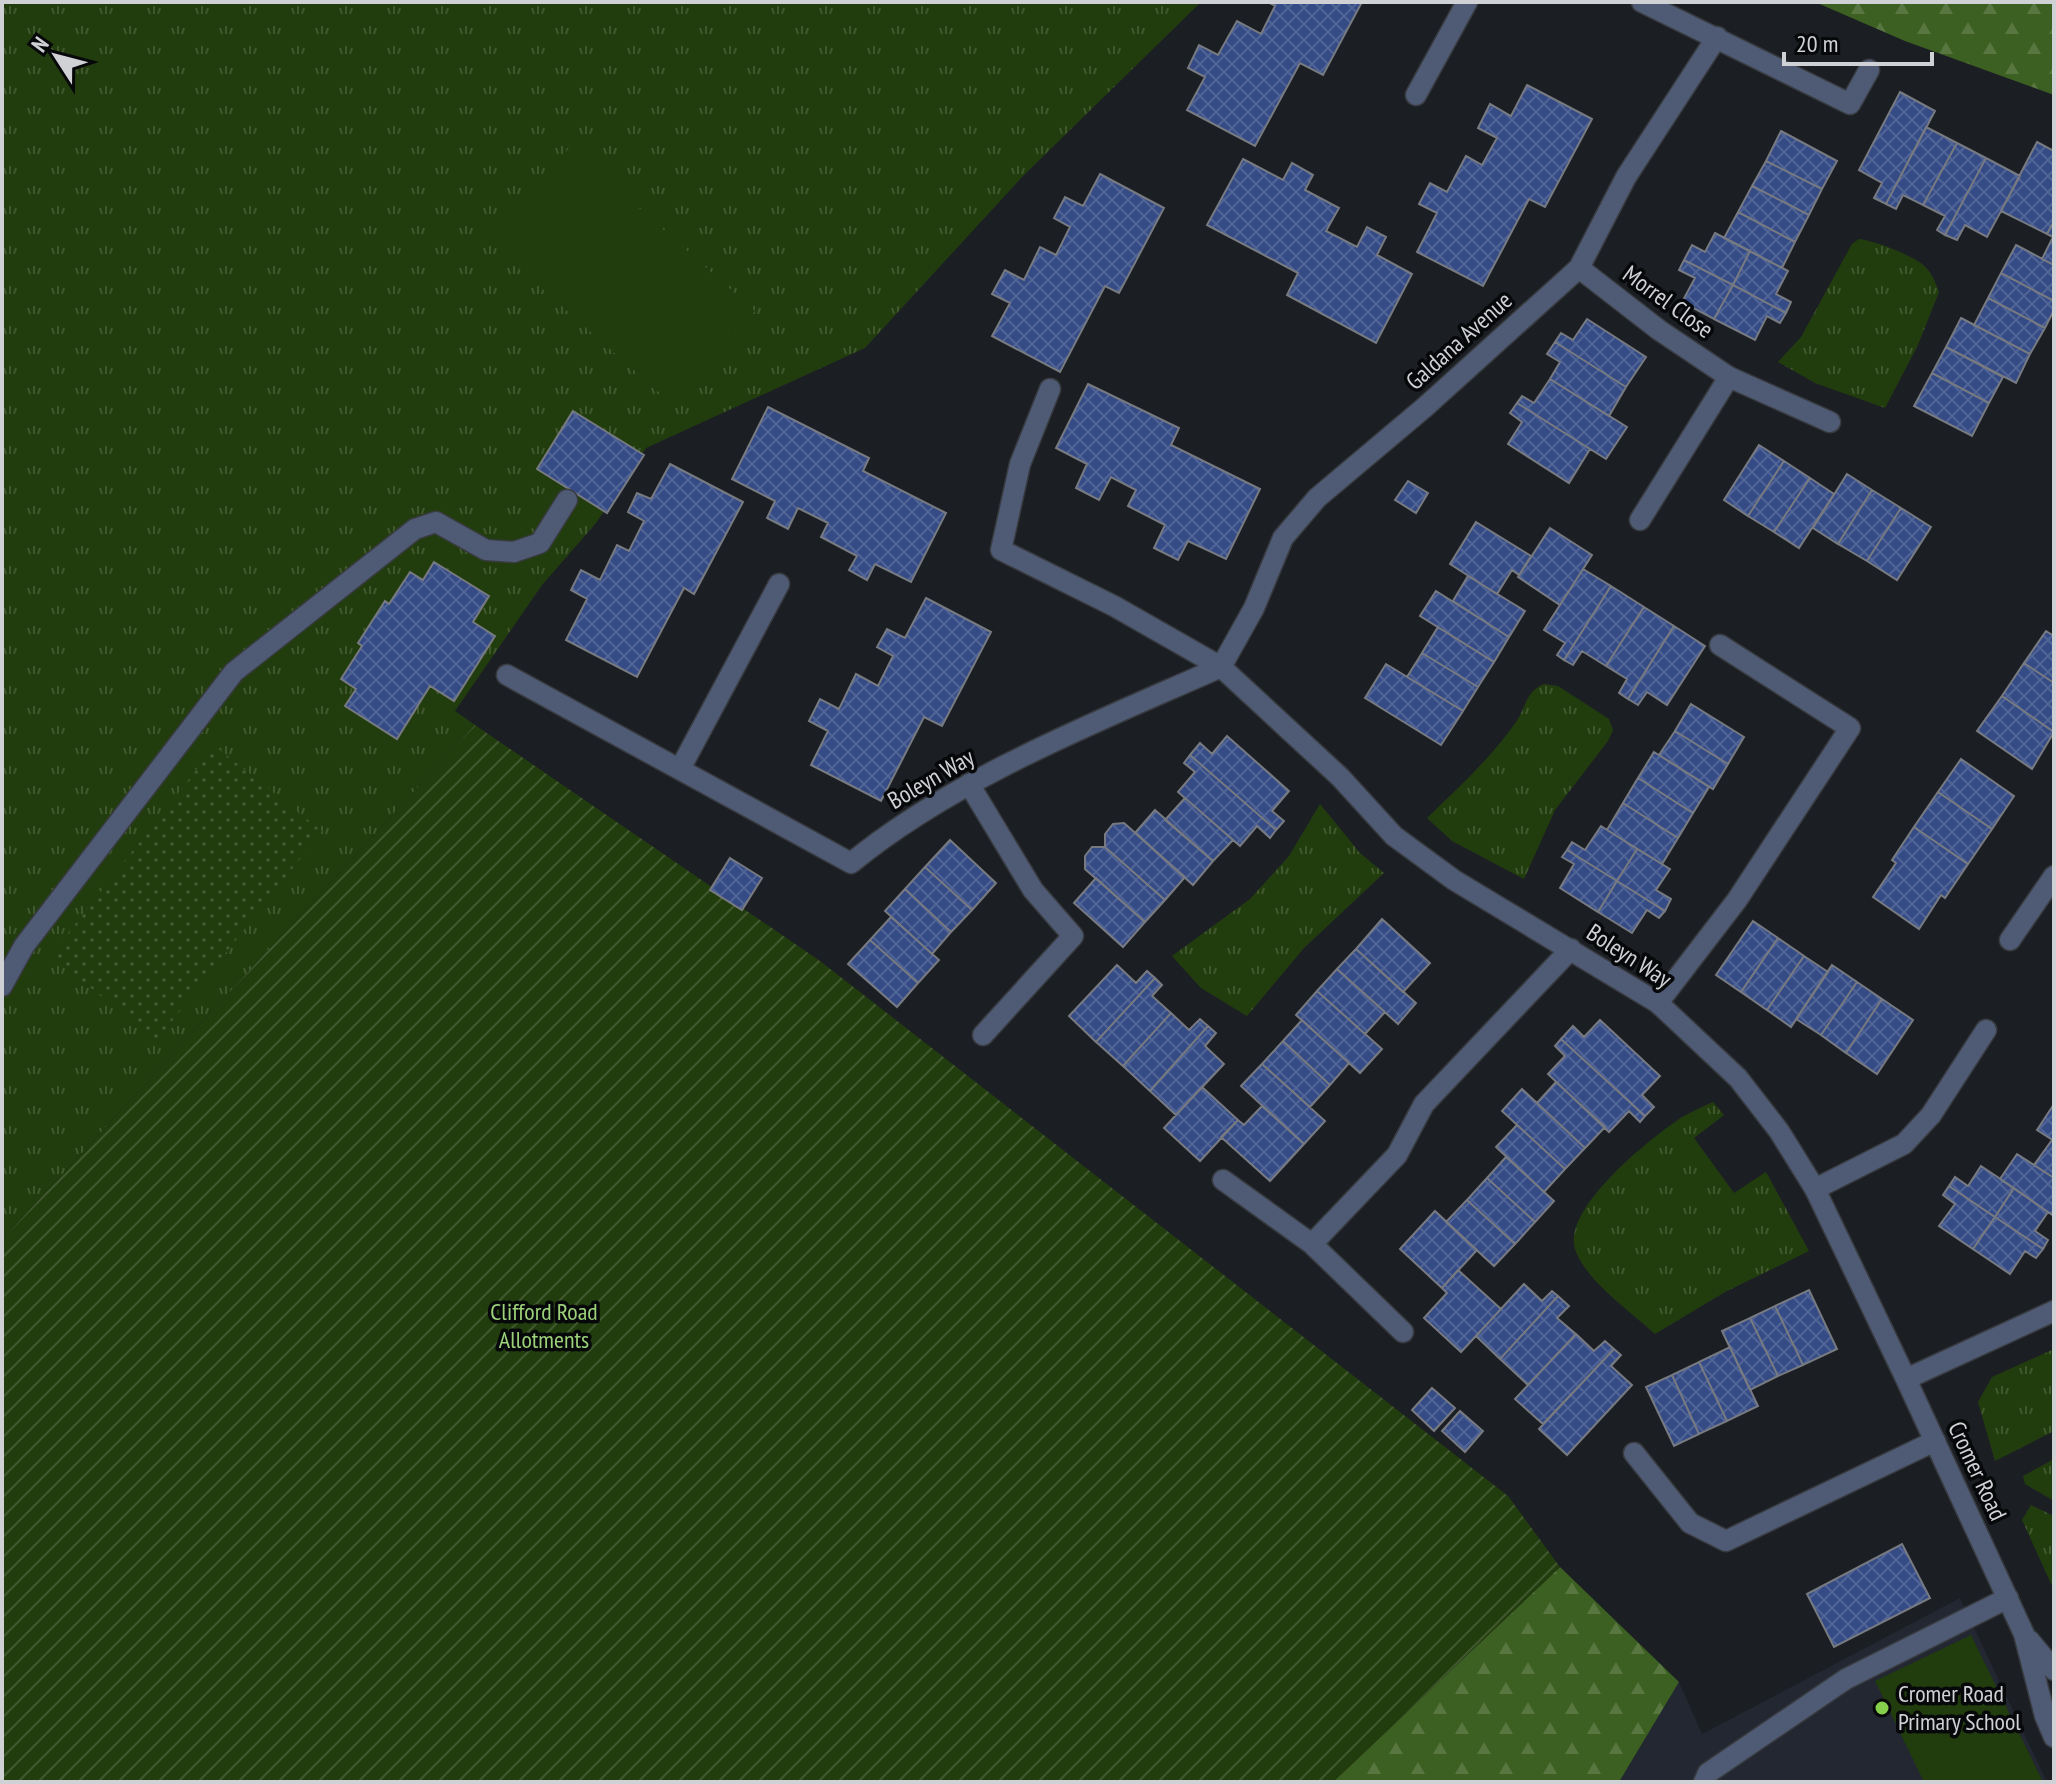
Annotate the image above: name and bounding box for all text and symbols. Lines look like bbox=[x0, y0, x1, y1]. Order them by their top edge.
north arrow bbox=[16, 16, 96, 96]
scale bar bbox=[1784, 16, 1932, 66]
text: 20 m bbox=[1796, 28, 1838, 59]
text: N bbox=[25, 31, 55, 57]
street label: Morrel Close bbox=[1617, 258, 1720, 345]
street label: Galdana Avenue bbox=[1399, 285, 1518, 396]
street label: Boleyn Way bbox=[882, 741, 980, 816]
street label: Boleyn Way bbox=[1581, 917, 1678, 994]
park label: Clifford Road Allotments bbox=[490, 1296, 598, 1355]
street label: Cromer Road bbox=[1941, 1416, 2014, 1525]
place label: Cromer Road Primary School bbox=[1898, 1678, 2021, 1737]
marker: Cromer Road Primary School bbox=[1873, 1699, 1891, 1717]

